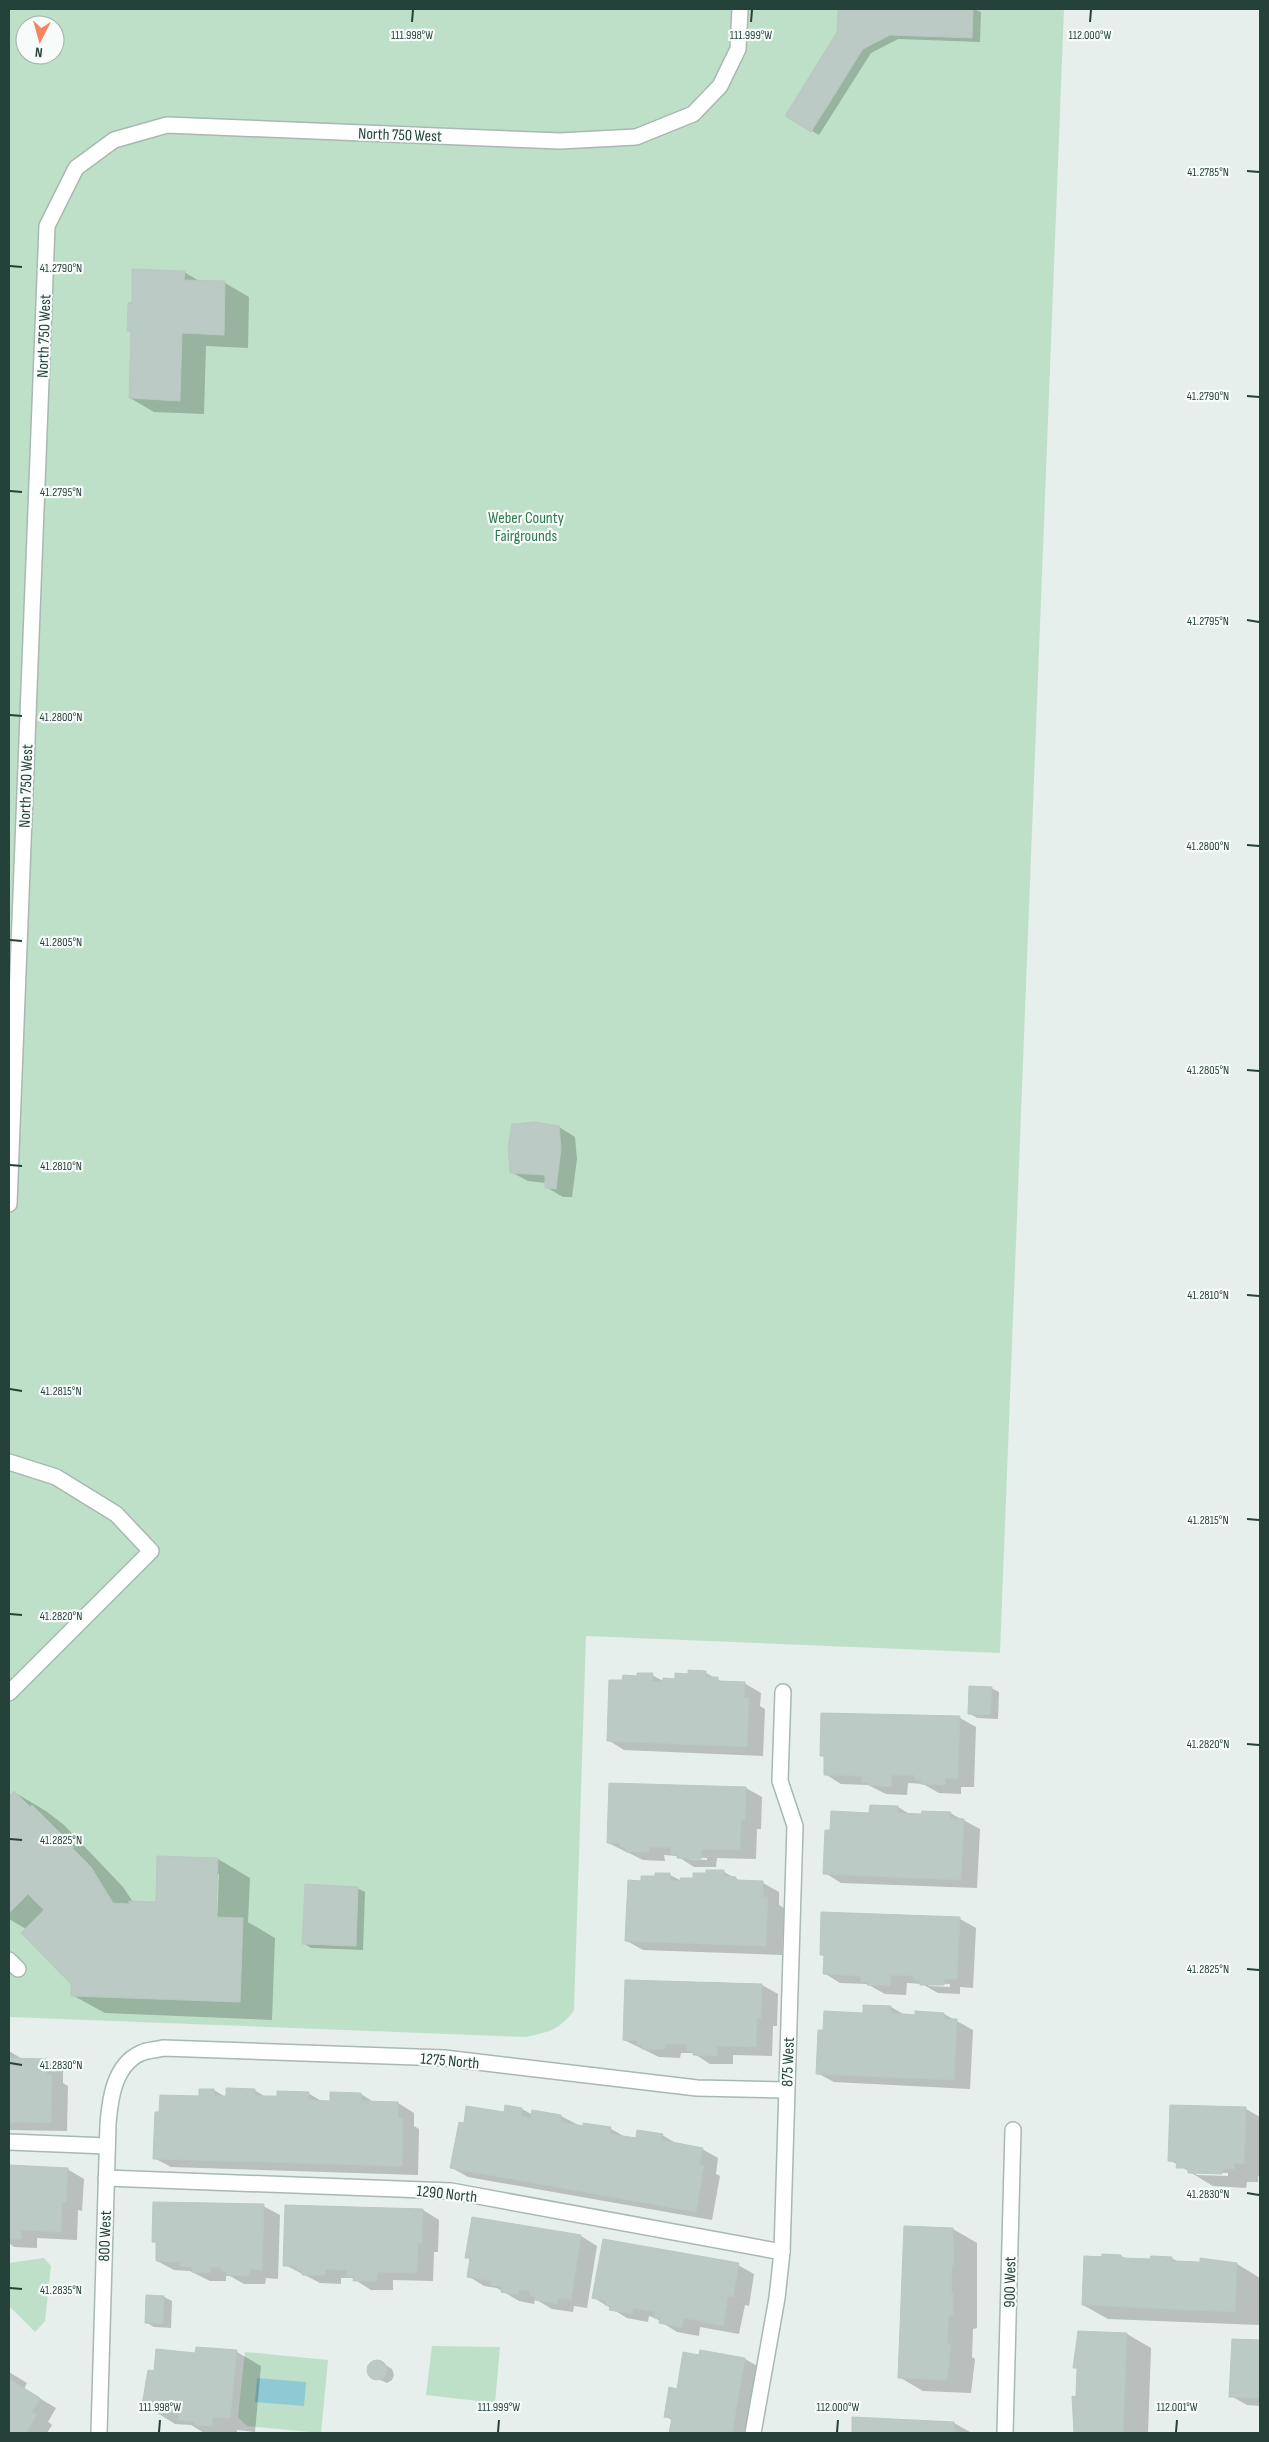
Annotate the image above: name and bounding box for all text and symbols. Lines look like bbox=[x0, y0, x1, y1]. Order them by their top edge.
north arrow bbox=[15, 15, 65, 65]
text: 111.998°W bbox=[391, 28, 433, 43]
text: 111.999°W bbox=[730, 28, 772, 43]
text: 112.000°W bbox=[1069, 28, 1112, 43]
text: N bbox=[34, 44, 43, 61]
street label: North 750 West bbox=[358, 125, 442, 146]
text: 41.2785°N bbox=[1187, 165, 1229, 180]
text: 41.2790°N bbox=[40, 261, 82, 276]
street label: North 750 West bbox=[34, 294, 55, 378]
text: 41.2790°N bbox=[1187, 389, 1229, 404]
text: 41.2795°N bbox=[40, 485, 82, 500]
park label: Weber County Fairgrounds bbox=[488, 509, 564, 546]
text: 41.2795°N bbox=[1187, 614, 1229, 629]
text: 41.2800°N bbox=[40, 710, 82, 725]
street label: North 750 West bbox=[16, 744, 37, 828]
text: 41.2800°N bbox=[1187, 839, 1229, 854]
text: 41.2805°N bbox=[40, 935, 82, 950]
text: 41.2805°N bbox=[1187, 1063, 1229, 1078]
text: 41.2810°N bbox=[40, 1159, 82, 1174]
text: 41.2810°N bbox=[1187, 1288, 1229, 1303]
text: 41.2815°N bbox=[40, 1384, 82, 1399]
text: 41.2815°N bbox=[1187, 1513, 1229, 1528]
text: 41.2820°N bbox=[40, 1609, 82, 1624]
text: 41.2820°N bbox=[1187, 1737, 1229, 1752]
text: 41.2825°N bbox=[40, 1833, 82, 1848]
text: 41.2825°N bbox=[1187, 1962, 1229, 1977]
street label: 875 West bbox=[778, 2037, 799, 2087]
street label: 1275 North bbox=[420, 2049, 480, 2074]
text: 41.2830°N bbox=[40, 2058, 82, 2073]
street label: 1290 North bbox=[416, 2182, 478, 2207]
text: 41.2830°N bbox=[1187, 2187, 1229, 2202]
street label: 800 West bbox=[95, 2210, 116, 2262]
street label: 900 West bbox=[1001, 2256, 1020, 2308]
text: 41.2835°N bbox=[40, 2283, 82, 2298]
text: 111.998°W bbox=[139, 2400, 181, 2415]
text: 111.999°W bbox=[478, 2400, 520, 2415]
text: 112.000°W bbox=[817, 2400, 860, 2415]
text: 112.001°W bbox=[1156, 2400, 1198, 2415]

